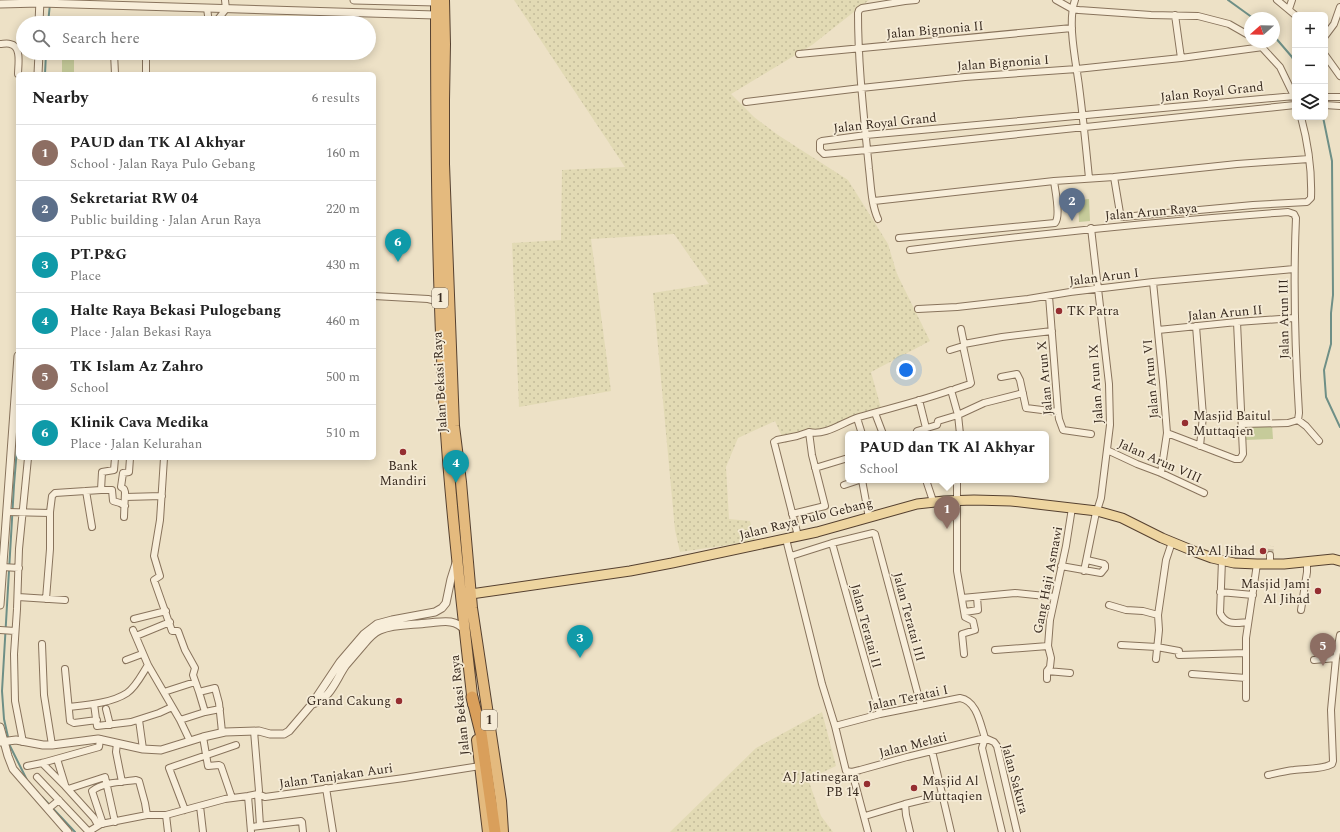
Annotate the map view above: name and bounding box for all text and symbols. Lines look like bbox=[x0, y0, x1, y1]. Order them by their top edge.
north arrow bbox=[1244, 12, 1280, 48]
map controls bbox=[1292, 12, 1328, 120]
button: + bbox=[1292, 12, 1328, 48]
search box bbox=[16, 16, 376, 60]
street label: Jalan Bignonia II bbox=[886, 16, 984, 44]
icon: search bbox=[30, 27, 52, 49]
text: Search here bbox=[62, 27, 140, 50]
button: − bbox=[1292, 48, 1328, 84]
street label: Jalan Bignonia I bbox=[956, 50, 1050, 76]
street label: Jalan Royal Grand bbox=[1159, 77, 1265, 107]
button: layers bbox=[1292, 84, 1328, 120]
text: Nearby bbox=[32, 85, 88, 111]
text: 6 results bbox=[312, 88, 360, 108]
street label: Jalan Royal Grand bbox=[832, 108, 938, 138]
text: PAUD dan TK Al Akhyar bbox=[70, 131, 245, 154]
text: 1 bbox=[41, 143, 49, 163]
text: 160 m bbox=[326, 143, 360, 163]
text: School · Jalan Raya Pulo Gebang bbox=[70, 154, 256, 174]
text: Sekretariat RW 04 bbox=[70, 187, 198, 210]
pin: 2 bbox=[1059, 188, 1085, 221]
street label: Jalan Arun Raya bbox=[1104, 198, 1199, 226]
text: 2 bbox=[41, 199, 49, 219]
text: 220 m bbox=[326, 199, 360, 219]
text: Public building · Jalan Arun Raya bbox=[70, 210, 261, 230]
pin: 6 bbox=[385, 229, 411, 262]
text: PT.P&G bbox=[70, 243, 127, 266]
text: 3 bbox=[41, 255, 49, 275]
text: 430 m bbox=[326, 255, 360, 275]
street label: Jalan Arun I bbox=[1068, 263, 1140, 291]
text: Place bbox=[70, 266, 101, 286]
street label: Jalan Arun III bbox=[1273, 279, 1295, 359]
road number: 1 bbox=[432, 288, 448, 308]
text: Halte Raya Bekasi Pulogebang bbox=[70, 299, 281, 322]
street label: Jalan Arun II bbox=[1187, 300, 1263, 326]
place label: TK Patra bbox=[1067, 301, 1120, 321]
marker: TK Patra bbox=[1054, 306, 1064, 316]
text: 4 bbox=[41, 311, 49, 331]
text: 460 m bbox=[326, 311, 360, 331]
text: Place · Jalan Bekasi Raya bbox=[70, 322, 212, 342]
street label: Jalan Bekasi Raya bbox=[427, 330, 453, 433]
street label: Jalan Arun VI bbox=[1138, 338, 1164, 420]
street label: Jalan Arun X bbox=[1032, 340, 1058, 416]
street label: Jalan Arun IX bbox=[1083, 343, 1109, 424]
text: TK Islam Az Zahro bbox=[70, 355, 203, 378]
your location bbox=[896, 360, 916, 380]
text: 5 bbox=[41, 367, 49, 387]
text: 500 m bbox=[326, 367, 360, 387]
text: School bbox=[70, 378, 109, 398]
place label: Masjid Baitul Muttaqien bbox=[1193, 406, 1271, 441]
text: Klinik Cava Medika bbox=[70, 411, 208, 434]
marker: Masjid Baitul Muttaqien bbox=[1180, 418, 1190, 428]
text: 6 bbox=[41, 423, 49, 443]
text: 510 m bbox=[326, 423, 360, 443]
popup bbox=[845, 431, 1049, 483]
text: Place · Jalan Kelurahan bbox=[70, 434, 202, 454]
street label: Jalan Arun VIII bbox=[1115, 434, 1205, 488]
text: PAUD dan TK Al Akhyar bbox=[859, 436, 1035, 459]
marker: Bank Mandiri bbox=[398, 447, 408, 457]
pin: 4 bbox=[443, 450, 469, 483]
place label: Bank Mandiri bbox=[380, 456, 426, 491]
text: School bbox=[859, 459, 898, 479]
street label: Jalan Raya Pulo Gebang bbox=[737, 493, 875, 545]
pin: 1 bbox=[934, 496, 960, 529]
street label: Gang Haji Asmawi bbox=[1028, 525, 1068, 635]
place label: RA Al Jihad bbox=[1187, 541, 1255, 561]
marker: RA Al Jihad bbox=[1258, 546, 1268, 556]
street label: Jalan Teratai III bbox=[887, 570, 931, 664]
place label: Masjid Jami Al Jihad bbox=[1241, 574, 1310, 609]
street label: Jalan Teratai II bbox=[845, 582, 887, 670]
marker: Masjid Jami Al Jihad bbox=[1313, 586, 1323, 596]
pin: 3 bbox=[567, 625, 593, 658]
pin: 5 bbox=[1310, 633, 1336, 666]
street label: Jalan Bekasi Raya bbox=[445, 653, 475, 756]
street label: Jalan Teratai I bbox=[866, 680, 950, 716]
place label: Grand Cakung bbox=[307, 691, 391, 711]
marker: Grand Cakung bbox=[394, 696, 404, 706]
road number: 1 bbox=[481, 710, 497, 730]
street label: Jalan Melati bbox=[877, 727, 949, 763]
street label: Jalan Sakura bbox=[996, 742, 1034, 817]
street label: Jalan Tanjakan Auri bbox=[278, 758, 394, 794]
place label: AJ Jatinegara PB 14 bbox=[782, 767, 860, 802]
place label: Masjid Al Muttaqien bbox=[922, 771, 983, 806]
marker: AJ Jatinegara PB 14 bbox=[862, 779, 872, 789]
marker: Masjid Al Muttaqien bbox=[909, 783, 919, 793]

